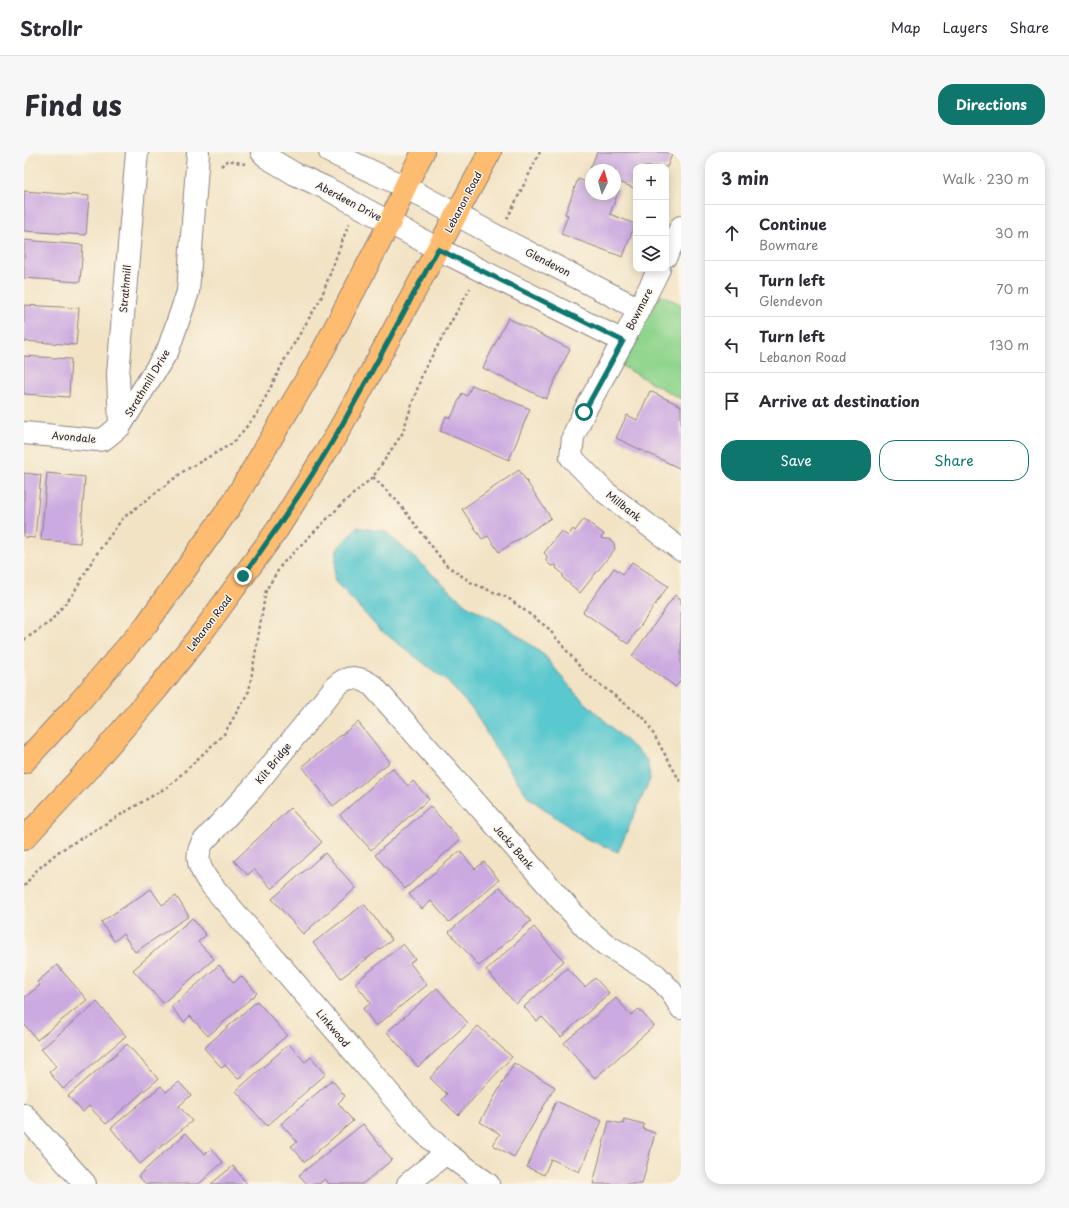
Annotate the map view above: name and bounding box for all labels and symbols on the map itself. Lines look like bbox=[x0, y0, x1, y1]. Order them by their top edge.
north arrow bbox=[585, 164, 621, 200]
street label: Lebanon Road bbox=[440, 168, 485, 235]
street label: Aberdeen Drive bbox=[314, 177, 385, 224]
street label: Glendevon bbox=[523, 244, 574, 279]
street label: Strathmill bbox=[115, 264, 134, 314]
street label: Bowmare bbox=[622, 285, 656, 332]
street label: Strathmill Drive bbox=[120, 346, 173, 420]
route start bbox=[575, 403, 593, 421]
street label: Avondale bbox=[51, 427, 97, 446]
street label: Millbank bbox=[603, 487, 645, 524]
route end bbox=[234, 567, 252, 585]
street label: Lebanon Road bbox=[182, 591, 235, 654]
street label: Kilt Bridge bbox=[251, 739, 294, 787]
street label: Jacks Bank bbox=[491, 821, 538, 872]
street label: Linkwood bbox=[313, 1006, 354, 1050]

